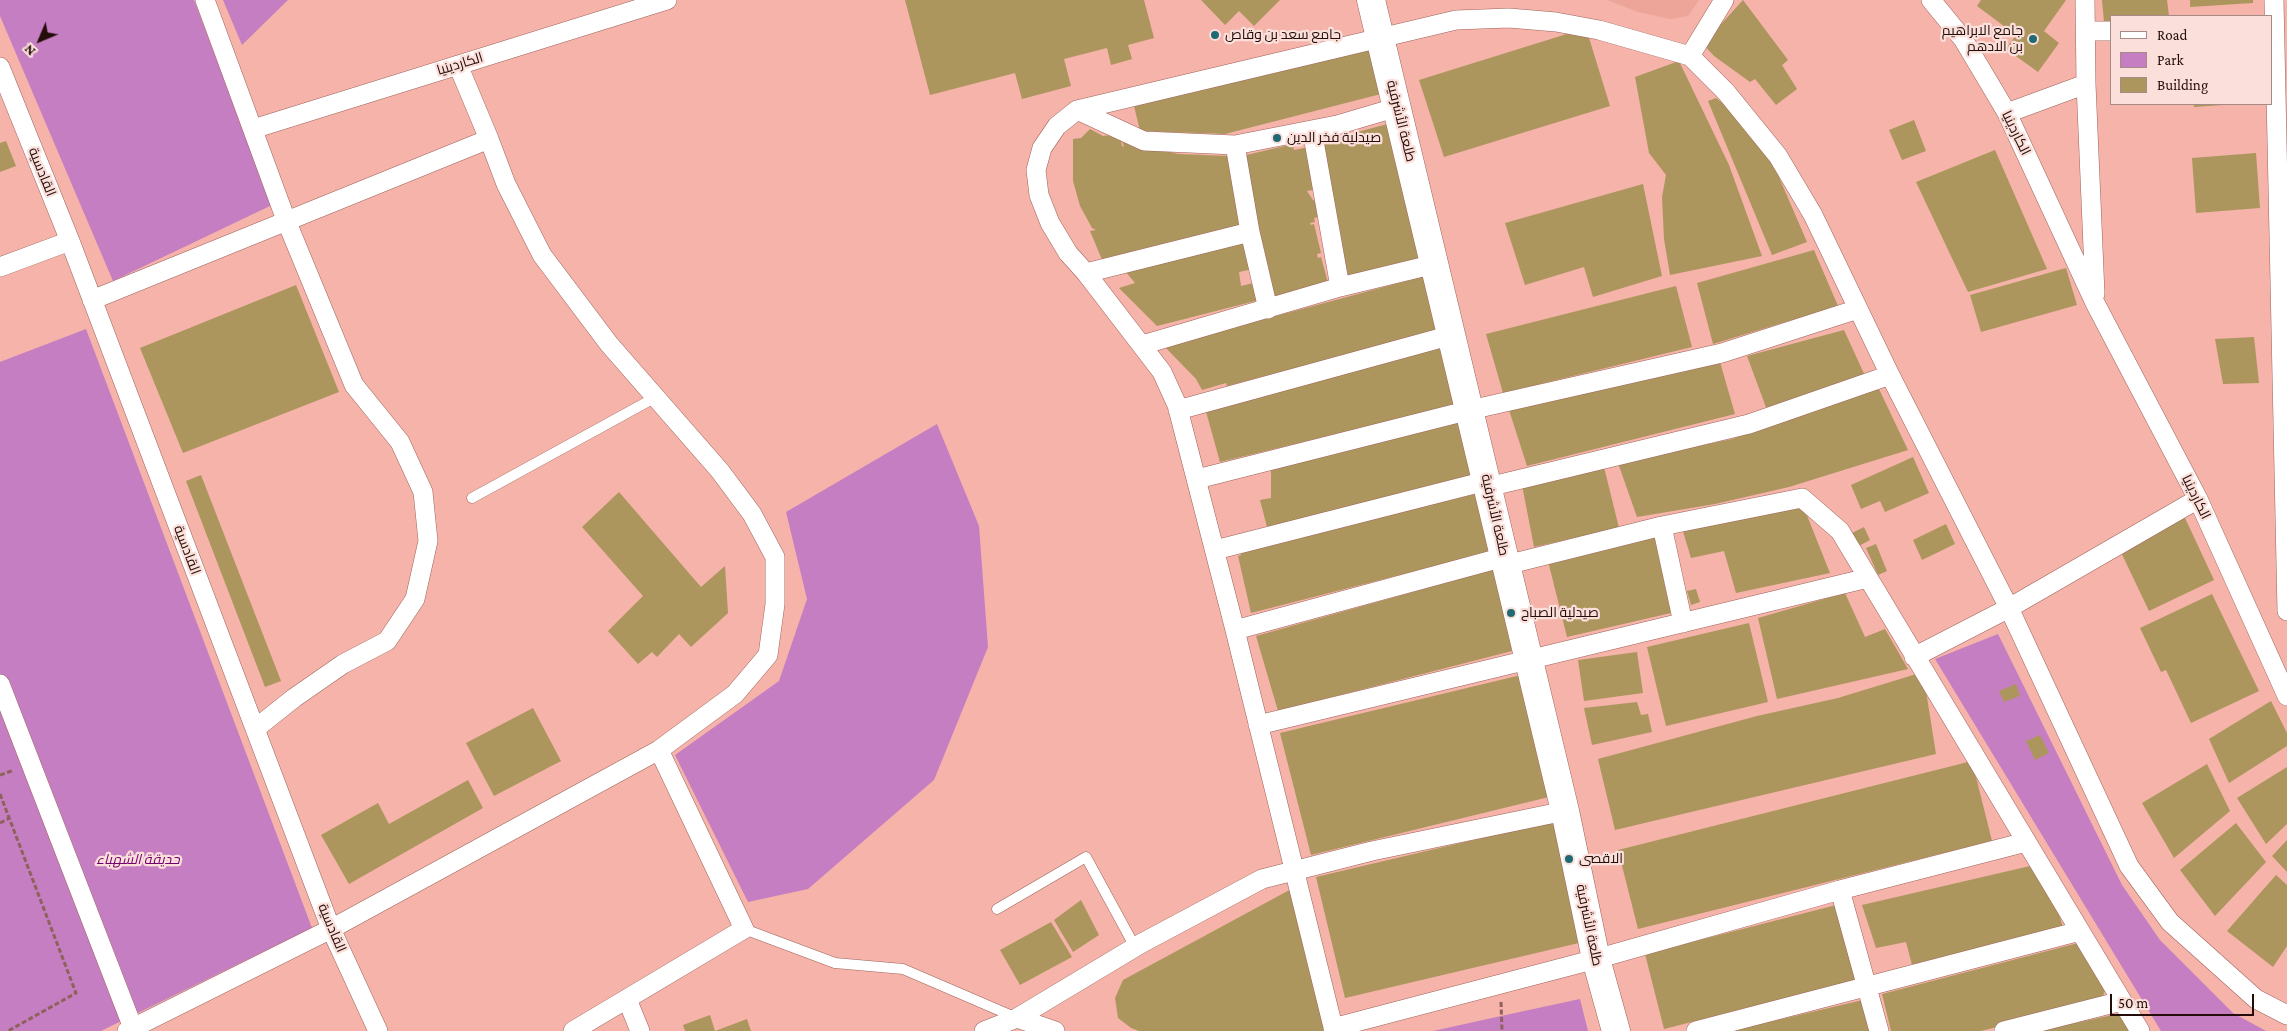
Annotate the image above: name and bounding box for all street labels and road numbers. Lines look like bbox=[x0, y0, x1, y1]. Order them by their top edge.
street label: الكاردينيا bbox=[435, 49, 485, 79]
street label: طلعة الأشرفية bbox=[1383, 79, 1419, 163]
street label: الكاردينيا bbox=[1998, 108, 2034, 158]
street label: القادسية bbox=[25, 145, 59, 199]
street label: الكاردينيا bbox=[2178, 472, 2214, 522]
street label: طلعة الأشرفية bbox=[1477, 473, 1513, 557]
street label: القادسية bbox=[170, 523, 204, 577]
street label: طلعة الأشرفية bbox=[1572, 882, 1606, 968]
street label: القادسية bbox=[314, 901, 350, 955]

